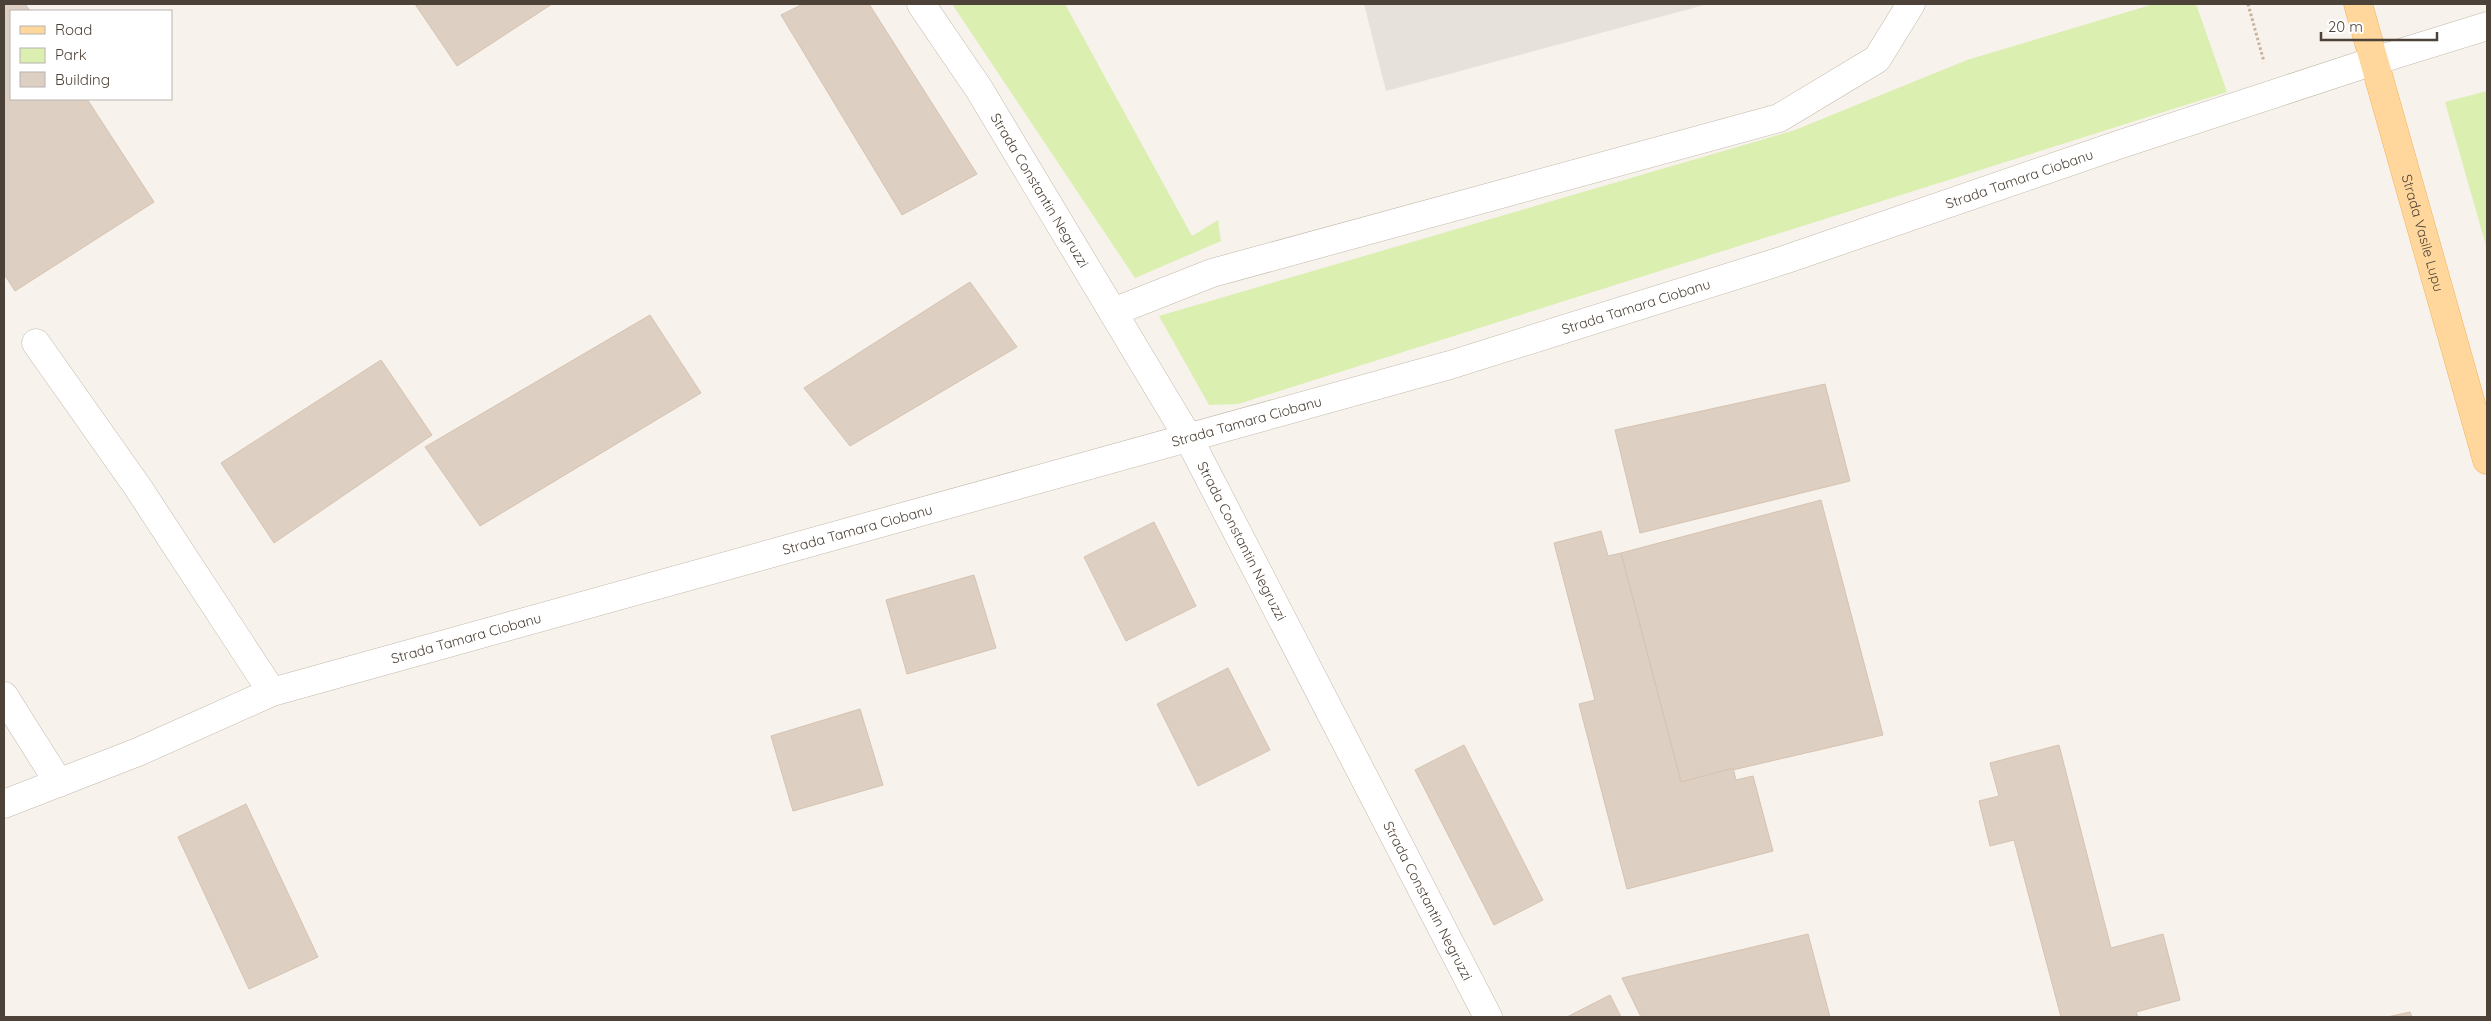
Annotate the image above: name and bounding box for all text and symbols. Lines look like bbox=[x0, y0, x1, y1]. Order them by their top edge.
legend bbox=[10, 10, 172, 100]
scale bar bbox=[2321, 10, 2437, 42]
text: 20 m bbox=[2328, 17, 2363, 36]
text: Road bbox=[55, 20, 92, 39]
text: Park bbox=[55, 45, 87, 64]
text: Building bbox=[55, 70, 110, 89]
street label: Strada Constantin Negruzzi bbox=[987, 110, 1093, 271]
street label: Strada Tamara Ciobanu bbox=[1943, 145, 2096, 213]
street label: Strada Vasile Lupu bbox=[2398, 172, 2448, 294]
street label: Strada Tamara Ciobanu bbox=[1559, 275, 1713, 338]
street label: Strada Tamara Ciobanu bbox=[1169, 392, 1324, 451]
street label: Strada Constantin Negruzzi bbox=[1193, 458, 1290, 624]
street label: Strada Tamara Ciobanu bbox=[780, 500, 934, 559]
street label: Strada Tamara Ciobanu bbox=[389, 609, 543, 668]
street label: Strada Constantin Negruzzi bbox=[1379, 818, 1477, 984]

